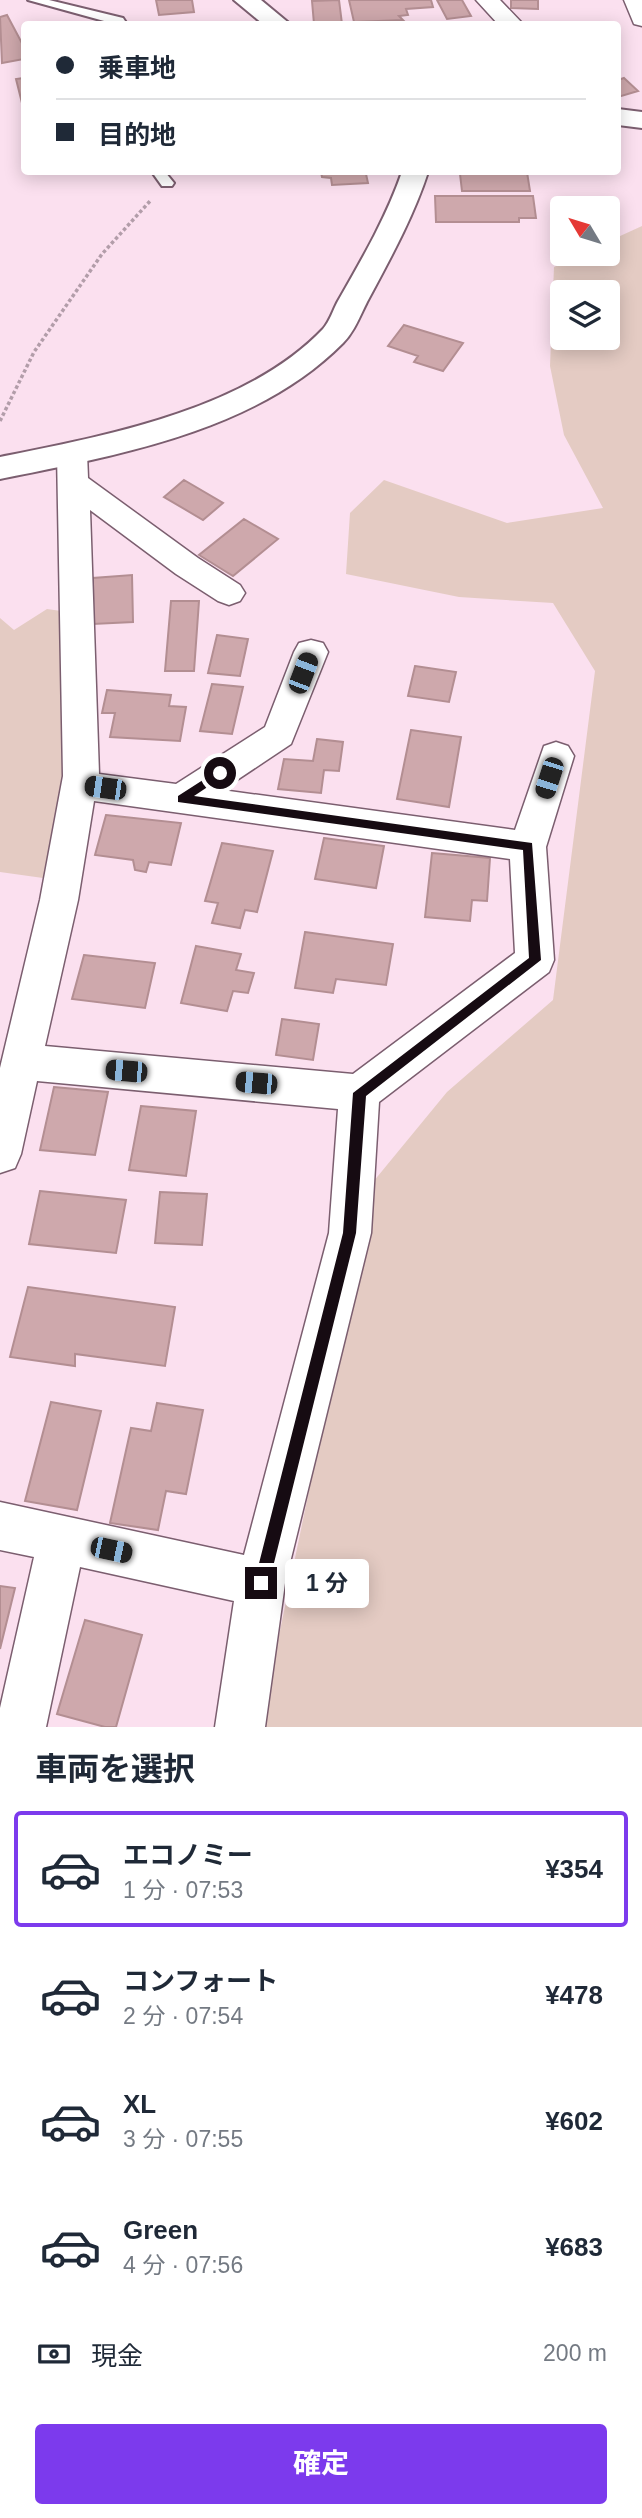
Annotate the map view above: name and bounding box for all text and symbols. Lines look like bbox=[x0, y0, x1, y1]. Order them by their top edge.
text: 乗車地 bbox=[98, 53, 176, 83]
text: 目的地 bbox=[98, 120, 176, 150]
north arrow bbox=[550, 196, 620, 266]
map controls bbox=[550, 196, 620, 350]
button: layers bbox=[550, 280, 620, 350]
car bbox=[286, 650, 321, 696]
car bbox=[533, 755, 566, 801]
route start bbox=[204, 757, 236, 789]
car bbox=[83, 775, 128, 801]
car bbox=[105, 1059, 148, 1083]
car bbox=[235, 1071, 278, 1095]
car bbox=[89, 1535, 134, 1565]
callout: 1 分 bbox=[286, 1558, 370, 1608]
route end bbox=[245, 1567, 277, 1599]
text: 1 分 bbox=[306, 1570, 348, 1596]
text: 車両を選択 bbox=[35, 1751, 195, 1787]
icon: car bbox=[39, 1838, 102, 1901]
text: エコノミー bbox=[123, 1840, 253, 1870]
text: ¥354 bbox=[545, 1854, 603, 1884]
text: 1 分 · 07:53 bbox=[123, 1877, 243, 1903]
icon: car bbox=[39, 1964, 102, 2027]
text: コンフォート bbox=[123, 1966, 278, 1996]
text: ¥478 bbox=[545, 1980, 603, 2010]
text: 2 分 · 07:54 bbox=[123, 2003, 243, 2029]
text: XL bbox=[123, 2089, 156, 2119]
icon: car bbox=[39, 2090, 102, 2153]
text: ¥602 bbox=[545, 2106, 603, 2136]
text: 3 分 · 07:55 bbox=[123, 2126, 243, 2152]
text: Green bbox=[123, 2215, 198, 2245]
icon: car bbox=[39, 2216, 102, 2279]
text: ¥683 bbox=[545, 2232, 603, 2262]
text: 4 分 · 07:56 bbox=[123, 2252, 243, 2278]
icon: cash bbox=[35, 2335, 73, 2373]
text: 200 m bbox=[543, 2340, 607, 2366]
text: 現金 bbox=[91, 2341, 143, 2371]
button: 確定 bbox=[35, 2424, 607, 2504]

